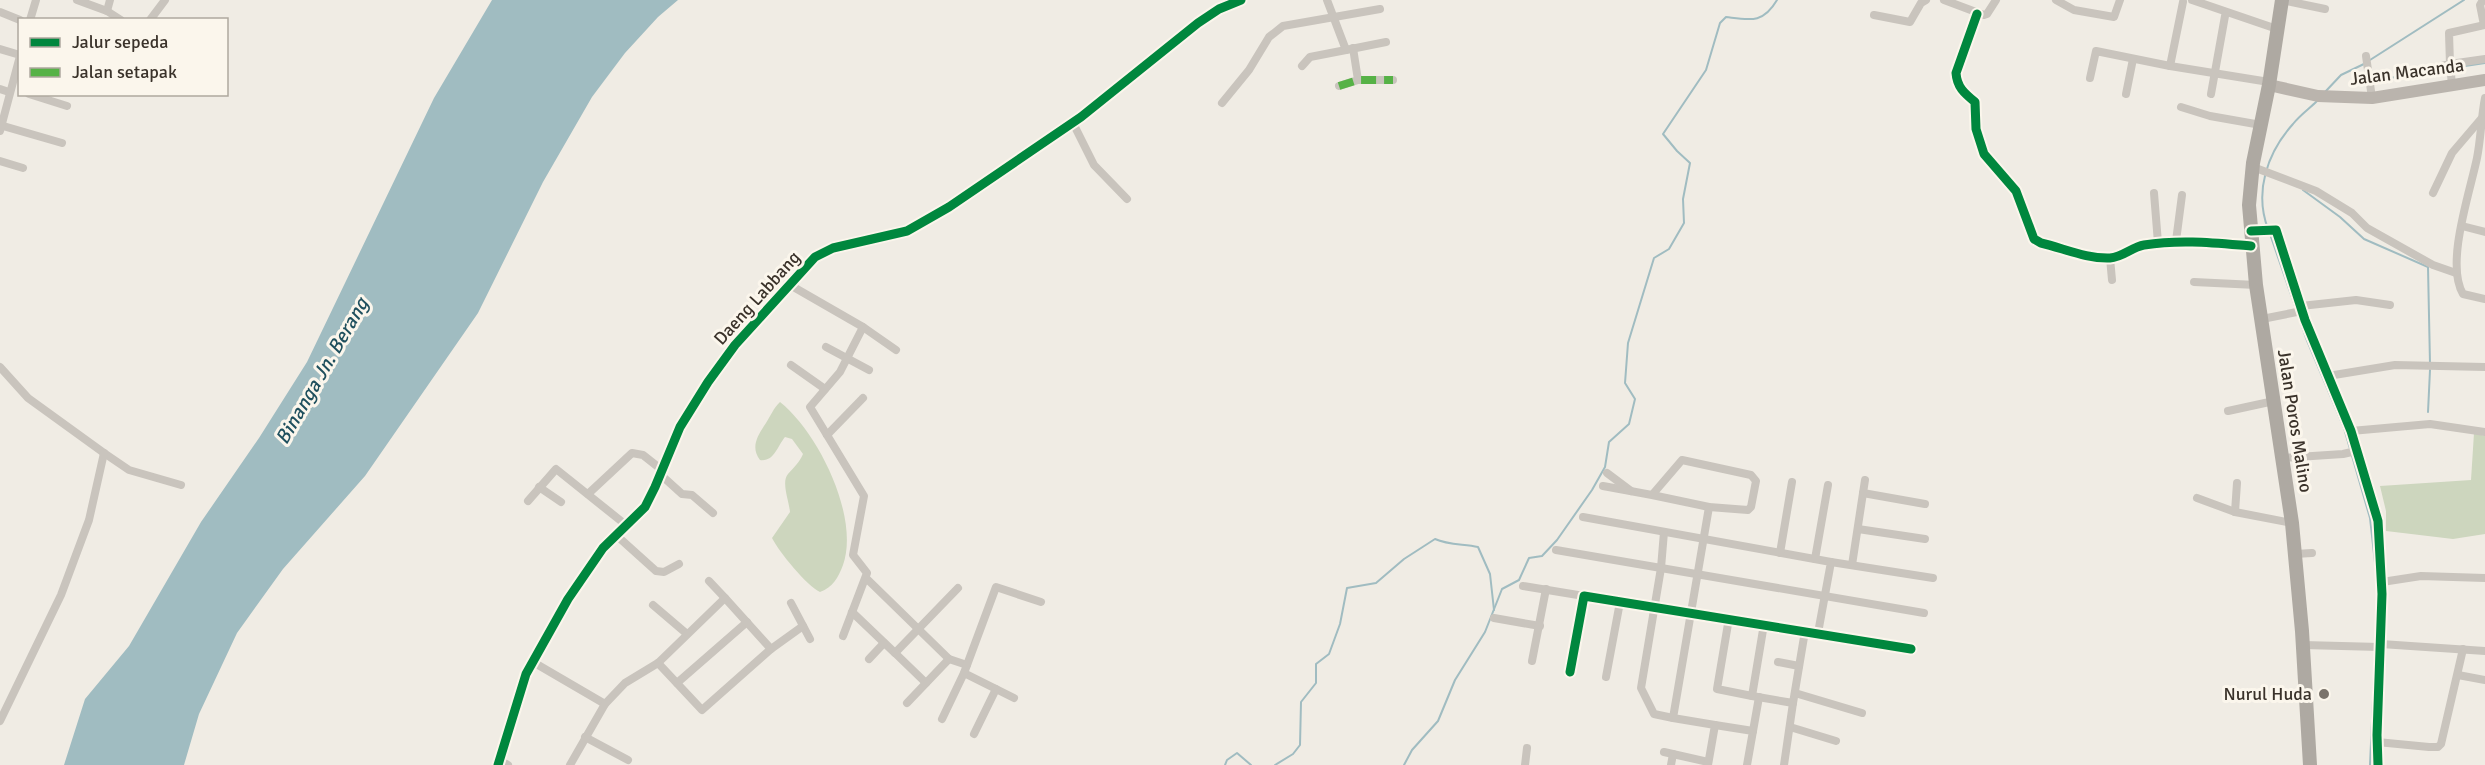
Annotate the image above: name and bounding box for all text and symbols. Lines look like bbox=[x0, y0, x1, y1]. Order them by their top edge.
legend bbox=[18, 18, 228, 96]
text: Jalur sepeda bbox=[72, 31, 168, 53]
street label: Jalan Macanda bbox=[2349, 54, 2465, 90]
text: Jalan setapak bbox=[72, 61, 177, 83]
street label: Daeng Labbang bbox=[709, 247, 805, 349]
water label: Binanga Jn. Berang bbox=[270, 292, 375, 449]
street label: Jalan Poros Malino bbox=[2273, 348, 2317, 494]
place label: Nurul Huda bbox=[2224, 683, 2312, 705]
marker: Nurul Huda bbox=[2317, 687, 2331, 701]

